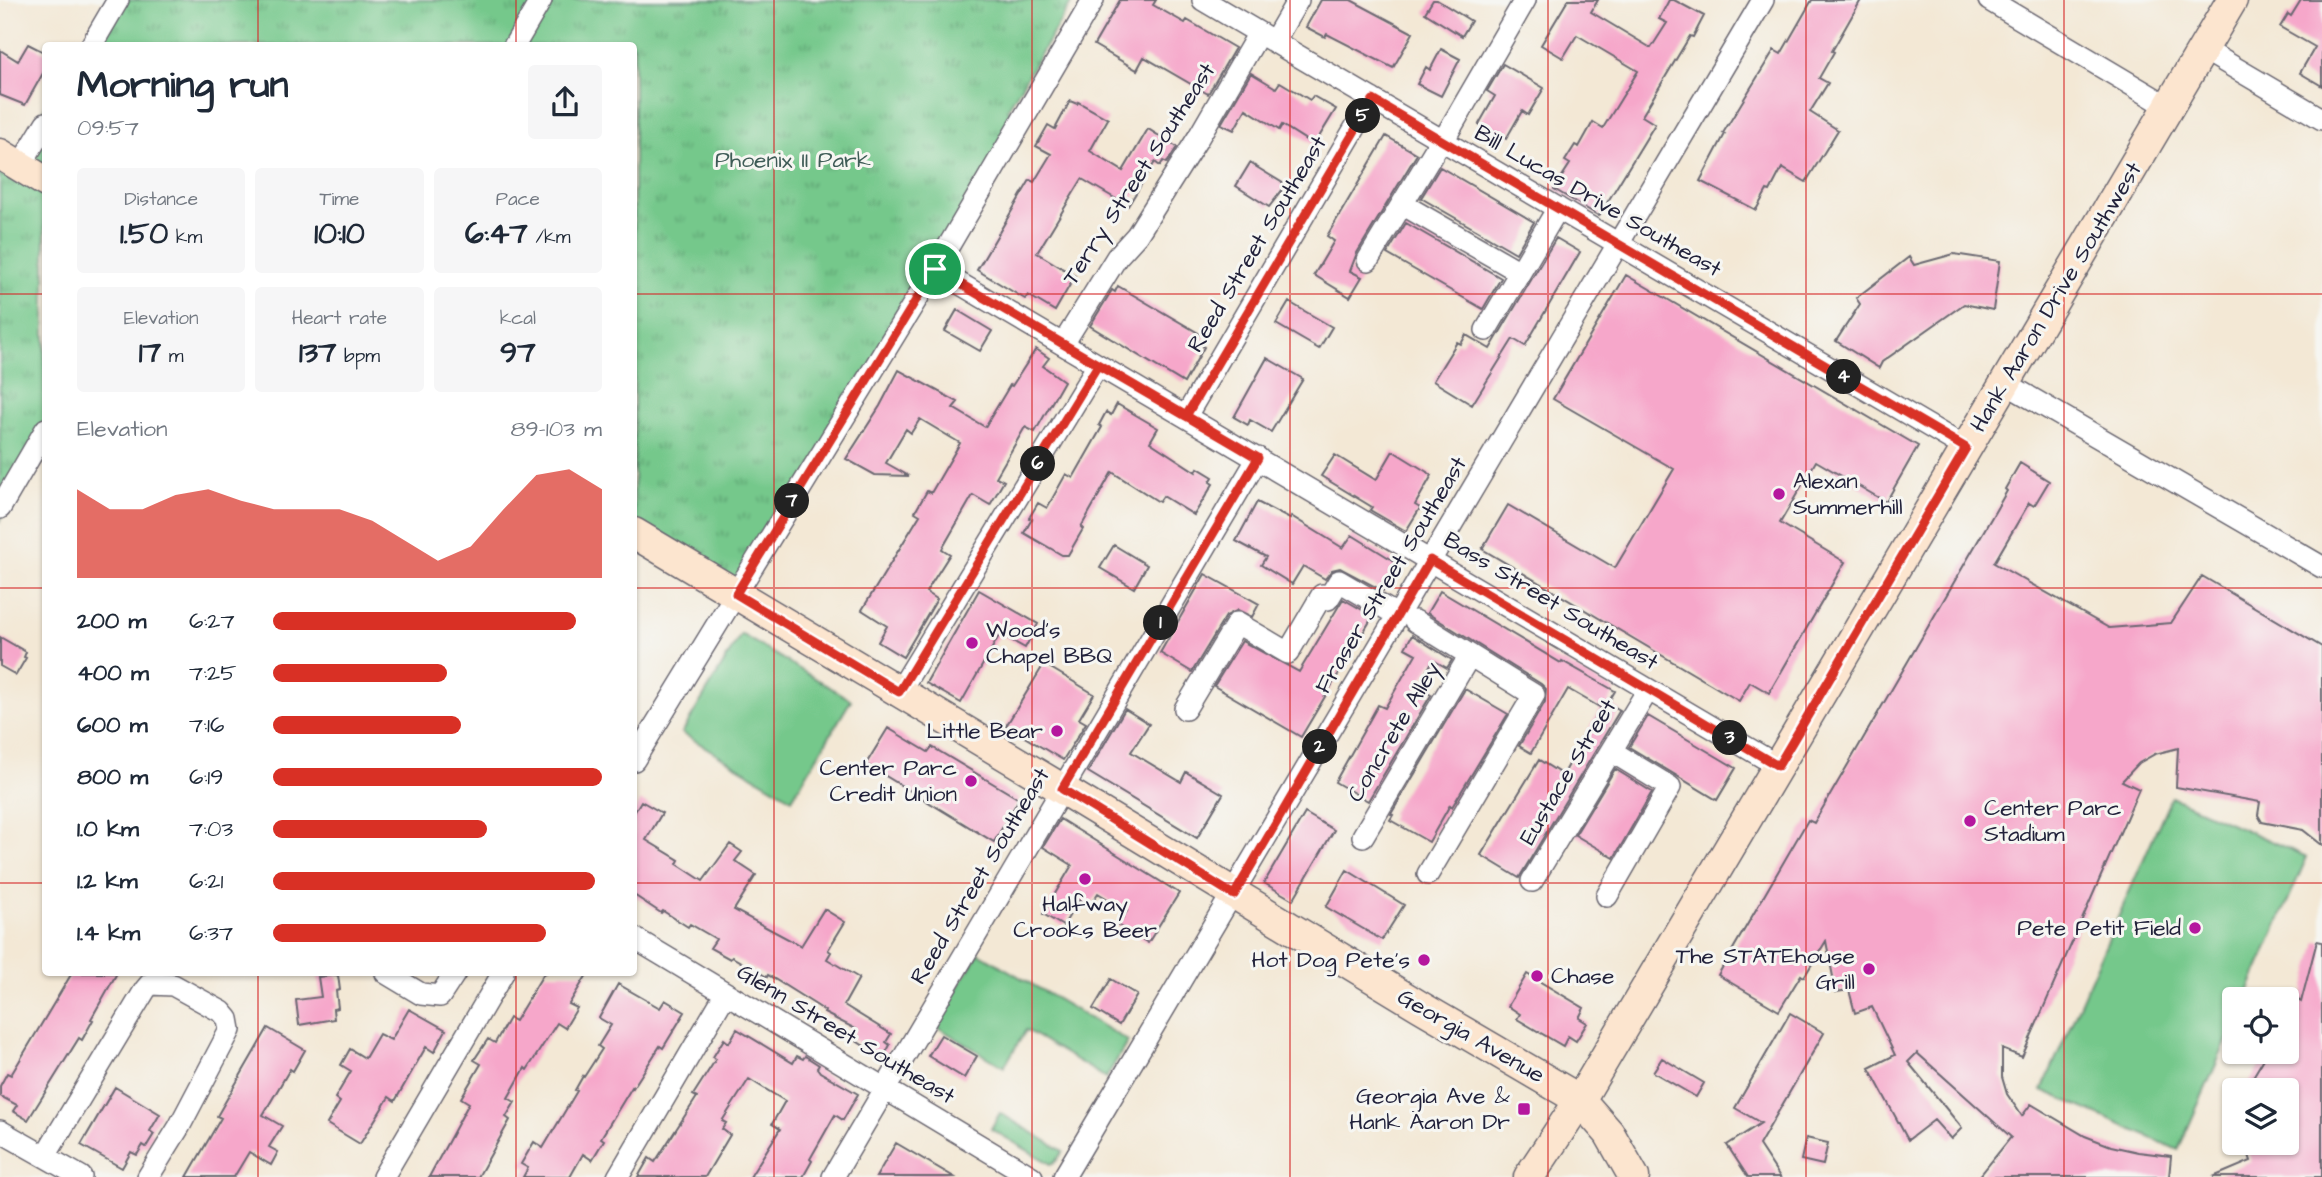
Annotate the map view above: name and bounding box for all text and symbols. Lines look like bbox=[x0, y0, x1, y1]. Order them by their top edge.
street label: Terry Street Southeast bbox=[1055, 56, 1224, 292]
text: Morning run bbox=[77, 60, 289, 112]
button: share bbox=[528, 65, 602, 139]
pin: 5 bbox=[1346, 99, 1380, 134]
text: 5 bbox=[1356, 102, 1369, 129]
text: 09:57 bbox=[77, 112, 139, 144]
street label: Bill Lucas Drive Southeast bbox=[1468, 117, 1728, 285]
street label: Reed Street Southeast bbox=[1180, 129, 1335, 358]
park label: Phoenix II Park bbox=[715, 144, 871, 176]
street label: Hank Aaron Drive Southwest bbox=[1962, 155, 2150, 438]
text: Distance bbox=[124, 186, 198, 213]
text: Time bbox=[320, 186, 359, 213]
text: Pace bbox=[496, 186, 540, 213]
text: 1.50 bbox=[120, 213, 168, 255]
text: 10:10 bbox=[314, 213, 365, 255]
text: 6:47 bbox=[465, 213, 528, 255]
text: km bbox=[168, 224, 202, 251]
text: /km bbox=[528, 224, 571, 251]
pin bbox=[905, 239, 965, 299]
icon: arrive bbox=[916, 250, 954, 288]
text: Elevation bbox=[124, 305, 199, 332]
text: Heart rate bbox=[292, 305, 387, 332]
text: kcal bbox=[500, 305, 536, 332]
text: 17 bbox=[139, 332, 161, 374]
text: 137 bbox=[299, 332, 336, 374]
text: 97 bbox=[500, 332, 536, 374]
text: m bbox=[161, 343, 184, 370]
text: bpm bbox=[336, 343, 380, 370]
pin: 4 bbox=[1826, 360, 1862, 394]
text: 4 bbox=[1837, 363, 1850, 390]
text: Elevation bbox=[77, 413, 168, 445]
text: 89–103 m bbox=[511, 413, 602, 445]
pin: 6 bbox=[1020, 447, 1056, 482]
text: 6 bbox=[1032, 450, 1043, 477]
street label: Fraser Street Southeast bbox=[1307, 450, 1475, 700]
place label: Alexan Summerhill bbox=[1793, 465, 1903, 523]
pin: 7 bbox=[774, 484, 810, 518]
marker: Alexan Summerhill bbox=[1771, 486, 1787, 502]
text: 7 bbox=[786, 487, 797, 514]
street label: Bass Street Southeast bbox=[1438, 524, 1665, 678]
text: 200 m bbox=[77, 605, 146, 637]
text: 6:27 bbox=[189, 605, 235, 637]
pin: 1 bbox=[1144, 606, 1178, 640]
text: 1 bbox=[1159, 609, 1162, 636]
place label: Wood’s Chapel BBQ bbox=[986, 614, 1113, 672]
marker: Wood’s Chapel BBQ bbox=[964, 635, 980, 651]
street label: Concrete Alley bbox=[1339, 656, 1450, 809]
text: 400 m bbox=[77, 657, 149, 689]
text: 7:25 bbox=[189, 657, 236, 689]
street label: Eustace Street bbox=[1512, 692, 1625, 851]
text: 600 m bbox=[77, 709, 148, 741]
text: 7:16 bbox=[189, 709, 224, 741]
place label: Little Bear bbox=[927, 715, 1043, 747]
pin: 3 bbox=[1712, 720, 1748, 756]
marker: Little Bear bbox=[1049, 723, 1065, 739]
text: 3 bbox=[1725, 724, 1734, 751]
pin: 2 bbox=[1302, 730, 1338, 764]
text: 2 bbox=[1314, 733, 1325, 760]
place label: Center Parc Credit Union bbox=[820, 752, 957, 810]
text: 800 m bbox=[77, 761, 148, 793]
text: 6:19 bbox=[189, 761, 223, 793]
street label: Reed Street Southeast bbox=[903, 761, 1058, 990]
marker: Center Parc Credit Union bbox=[963, 773, 979, 789]
place label: Center Parc Stadium bbox=[1984, 792, 2121, 850]
text: 1.0 km bbox=[77, 813, 139, 845]
text: 7:03 bbox=[189, 813, 233, 845]
marker: Center Parc Stadium bbox=[1962, 813, 1978, 829]
text: 1.2 km bbox=[77, 865, 138, 897]
text: 6:21 bbox=[189, 865, 223, 897]
marker: Halfway Crooks Beer bbox=[1077, 871, 1093, 887]
place label: Halfway Crooks Beer bbox=[1013, 888, 1157, 946]
place label: Pete Petit Field bbox=[2017, 912, 2181, 944]
text: 1.4 km bbox=[77, 917, 140, 949]
text: 6:37 bbox=[189, 917, 233, 949]
marker: Pete Petit Field bbox=[2187, 920, 2203, 936]
place label: The STATEhouse Grill bbox=[1676, 940, 1855, 998]
place label: Hot Dog Pete's bbox=[1252, 944, 1410, 977]
marker: Hot Dog Pete's bbox=[1416, 952, 1432, 968]
street label: Glenn Street Southeast bbox=[731, 956, 962, 1112]
place label: Chase bbox=[1551, 960, 1614, 992]
marker: The STATEhouse Grill bbox=[1861, 961, 1877, 977]
marker: Chase bbox=[1529, 968, 1545, 984]
street label: Georgia Avenue bbox=[1391, 981, 1550, 1092]
map controls bbox=[2222, 987, 2299, 1155]
button: locate bbox=[2222, 987, 2299, 1064]
button: layers bbox=[2222, 1078, 2299, 1155]
place label: Georgia Ave & Hank Aaron Dr bbox=[1349, 1080, 1511, 1138]
marker: Georgia Ave & Hank Aaron Dr bbox=[1516, 1101, 1532, 1117]

